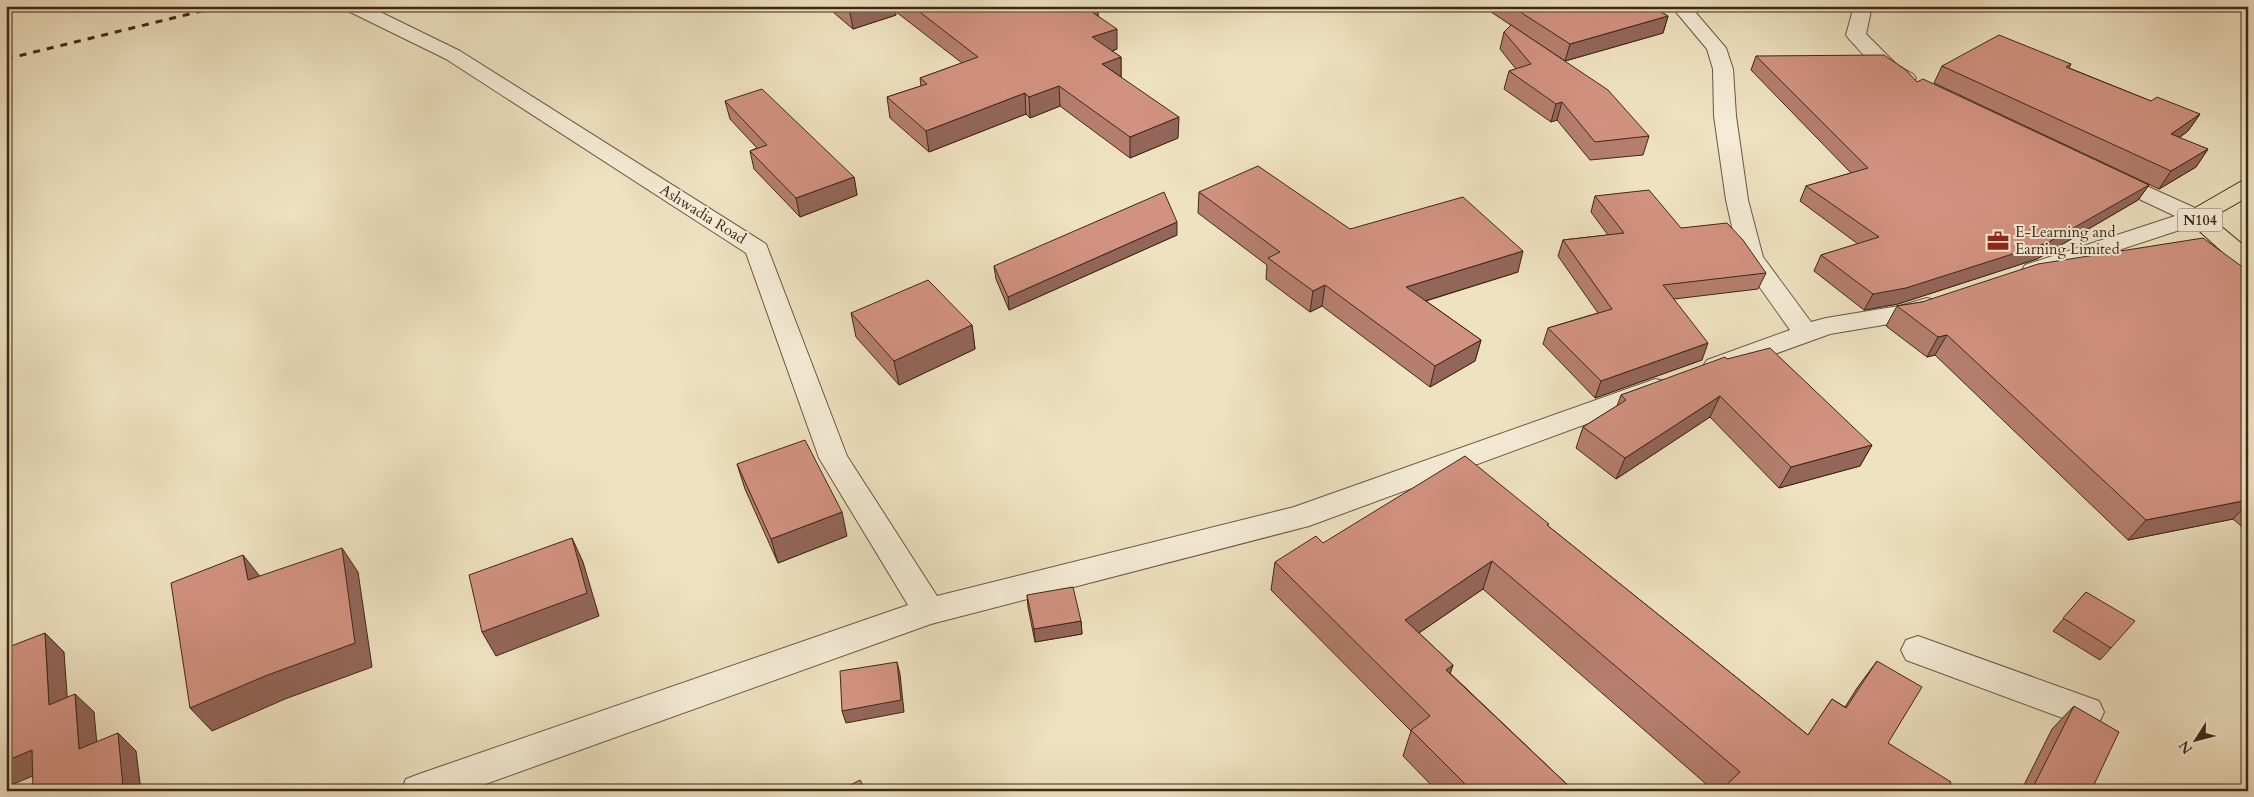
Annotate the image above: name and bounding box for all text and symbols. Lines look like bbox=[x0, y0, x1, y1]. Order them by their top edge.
street label: Ashwadia Road bbox=[656, 180, 750, 248]
road number: N104 bbox=[2178, 208, 2222, 232]
place label: E-Learning and Earning Limited bbox=[2015, 222, 2120, 259]
office icon: E-Learning and Earning Limited bbox=[1985, 228, 2011, 254]
north arrow bbox=[2172, 714, 2222, 764]
text: N bbox=[2175, 737, 2197, 758]

